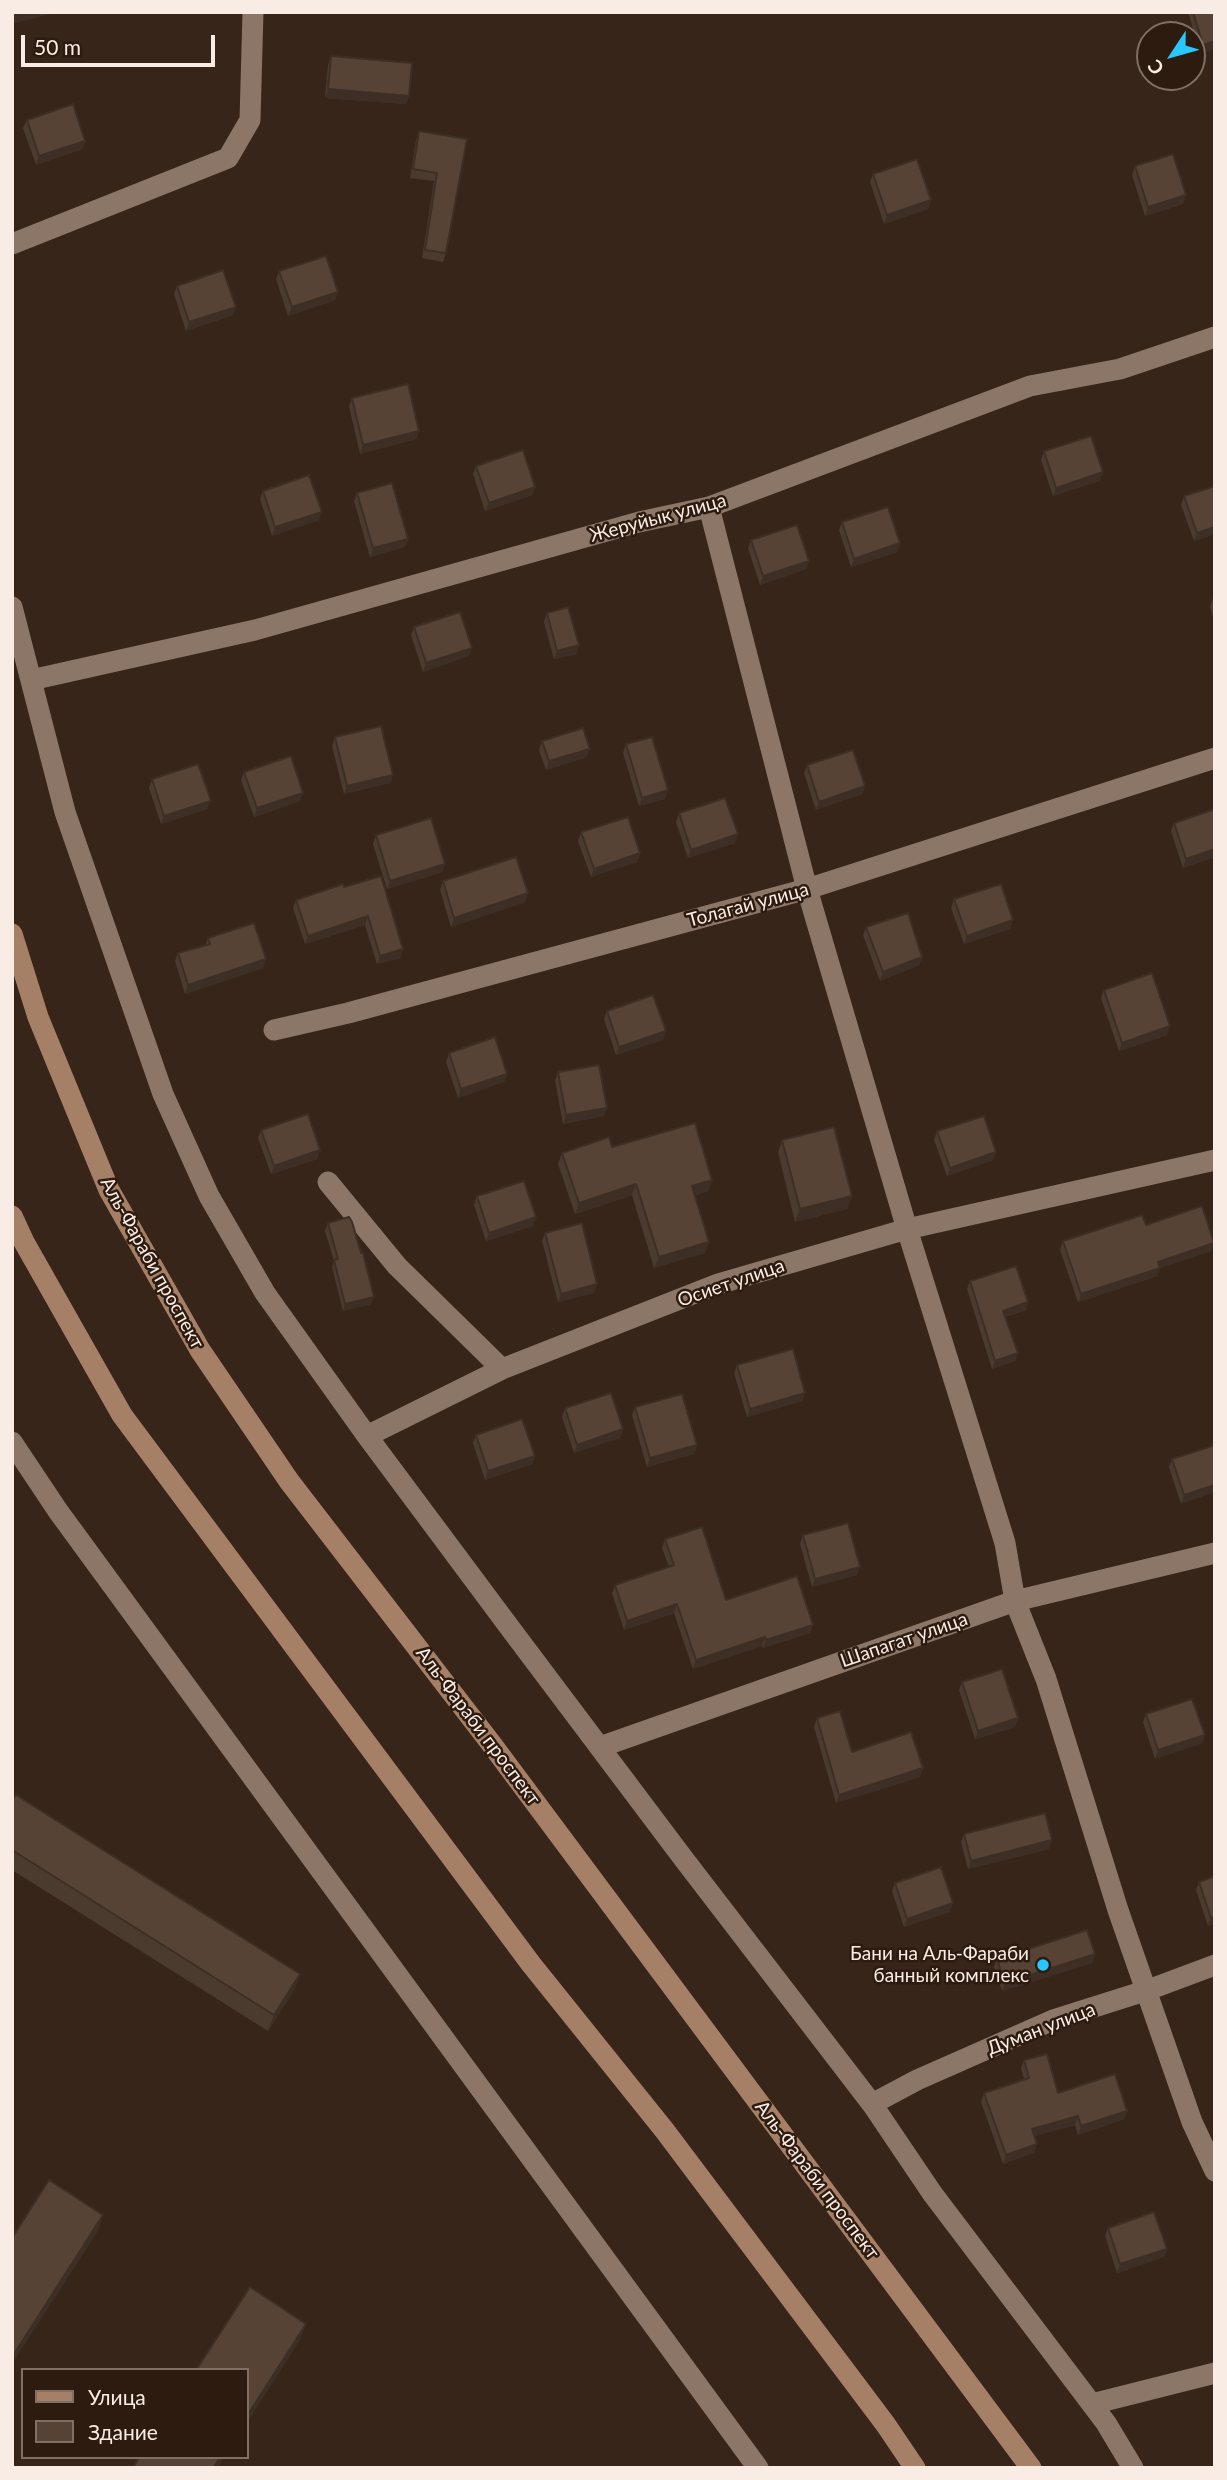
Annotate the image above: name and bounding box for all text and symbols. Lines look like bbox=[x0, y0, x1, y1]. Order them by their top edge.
scale bar bbox=[24, 21, 219, 65]
north arrow bbox=[1136, 21, 1206, 91]
text: 50 m bbox=[34, 34, 81, 59]
text: С bbox=[1142, 56, 1168, 79]
street label: Жеруйык улица bbox=[587, 489, 729, 547]
street label: Толагай улица bbox=[685, 878, 811, 932]
street label: Аль-Фараби проспект bbox=[95, 1173, 209, 1353]
street label: Осиет улица bbox=[675, 1254, 787, 1312]
street label: Шапагат улица bbox=[837, 1608, 971, 1672]
street label: Аль-Фараби проспект bbox=[411, 1642, 545, 1810]
place label: Бани на Аль-Фараби банный комплекс bbox=[850, 1943, 1029, 1987]
marker: Бани на Аль-Фараби банный комплекс bbox=[1035, 1957, 1051, 1973]
street label: Думан улица bbox=[984, 1998, 1098, 2060]
street label: Аль-Фараби проспект bbox=[750, 2096, 884, 2264]
legend bbox=[21, 2368, 248, 2459]
text: Улица bbox=[88, 2384, 146, 2409]
text: Здание bbox=[88, 2419, 158, 2444]

